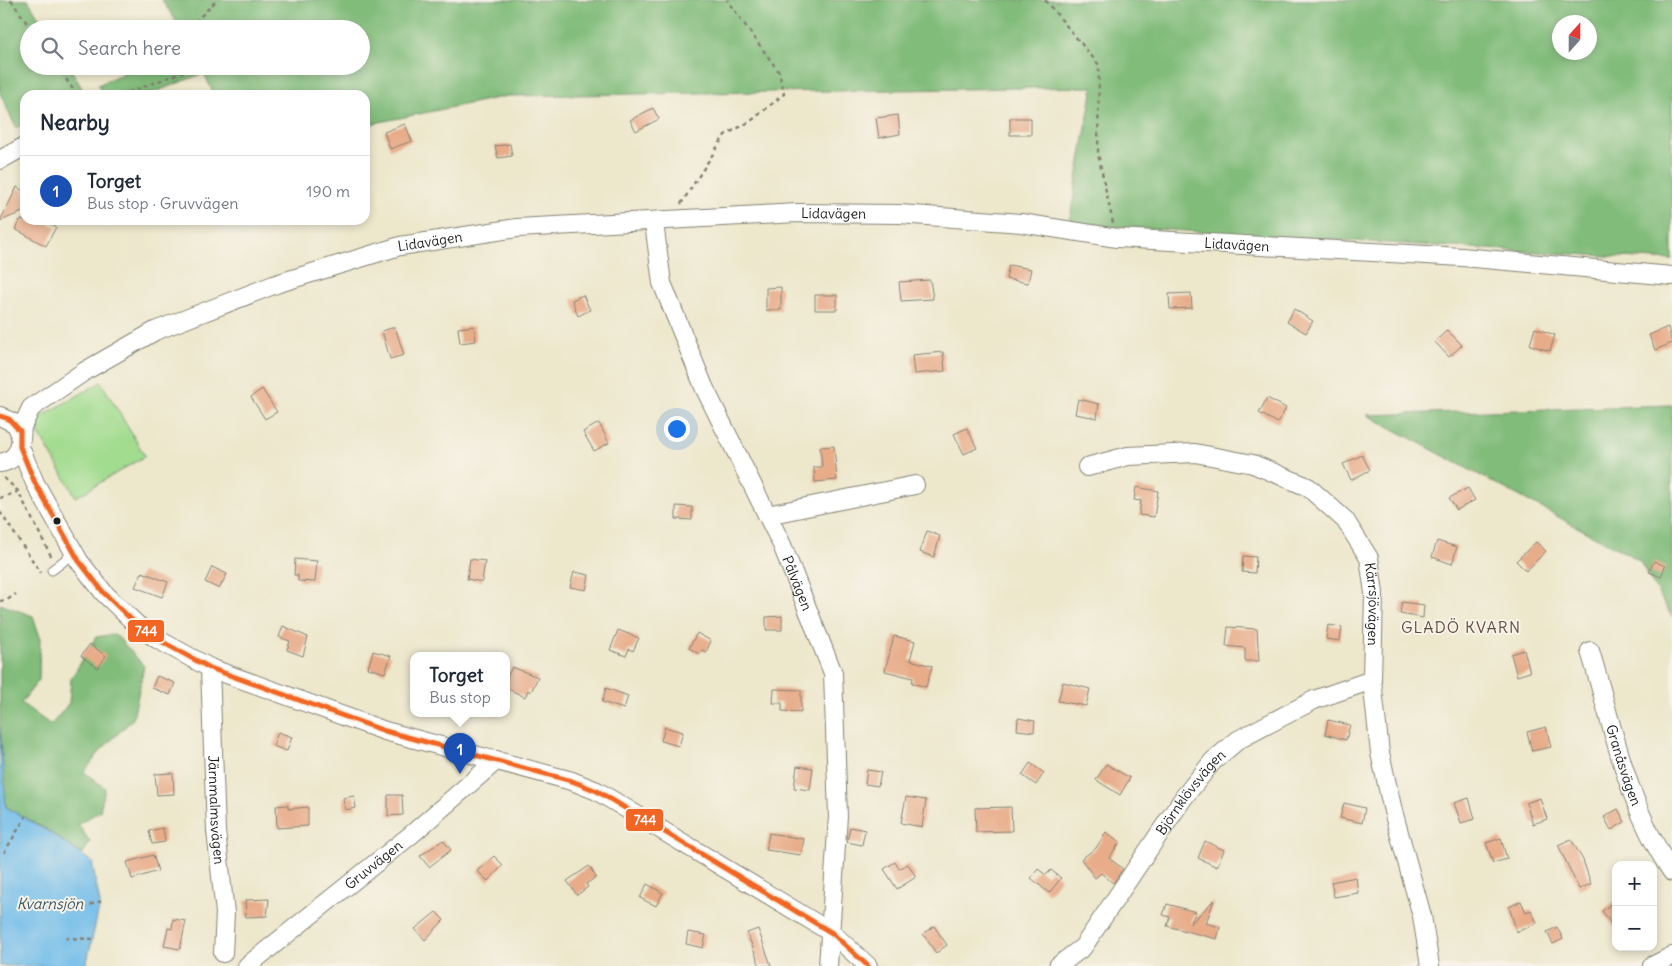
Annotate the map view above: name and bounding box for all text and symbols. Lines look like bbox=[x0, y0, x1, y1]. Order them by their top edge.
north arrow bbox=[1552, 15, 1597, 60]
search box bbox=[20, 20, 370, 75]
icon: search bbox=[38, 34, 66, 62]
text: Search here bbox=[78, 36, 181, 60]
text: Nearby bbox=[40, 109, 110, 136]
text: Torget bbox=[87, 169, 141, 193]
text: 1 bbox=[53, 181, 59, 201]
text: 190 m bbox=[306, 181, 350, 201]
text: Bus stop · Gruvvägen bbox=[87, 193, 239, 213]
street label: Lidavägen bbox=[801, 204, 866, 223]
street label: Lidavägen bbox=[396, 228, 464, 255]
street label: Lidavägen bbox=[1204, 234, 1270, 255]
your location bbox=[664, 416, 690, 442]
unlabelled marker bbox=[52, 516, 62, 526]
street label: Pålvägen bbox=[778, 553, 816, 613]
street label: Kärrsjövägen bbox=[1361, 561, 1383, 646]
district label: GLADÖ KVARN bbox=[1401, 617, 1521, 637]
line badge: 744 bbox=[127, 619, 165, 643]
text: 744 bbox=[135, 622, 157, 640]
popup bbox=[410, 652, 510, 717]
text: Torget bbox=[429, 663, 483, 687]
text: Bus stop bbox=[429, 687, 491, 707]
street label: Granåsvägen bbox=[1602, 723, 1645, 808]
pin: 1 bbox=[444, 733, 476, 774]
street label: Björnklövsvägen bbox=[1152, 746, 1229, 839]
street label: Järnmalmsvägen bbox=[204, 755, 229, 865]
line badge: 744 bbox=[625, 808, 664, 832]
text: 744 bbox=[634, 811, 656, 829]
street label: Gruvvägen bbox=[341, 836, 406, 893]
map controls bbox=[1612, 861, 1657, 951]
button: + bbox=[1612, 861, 1657, 906]
water label: Kvarnsjön bbox=[17, 894, 84, 913]
button: − bbox=[1612, 906, 1657, 951]

